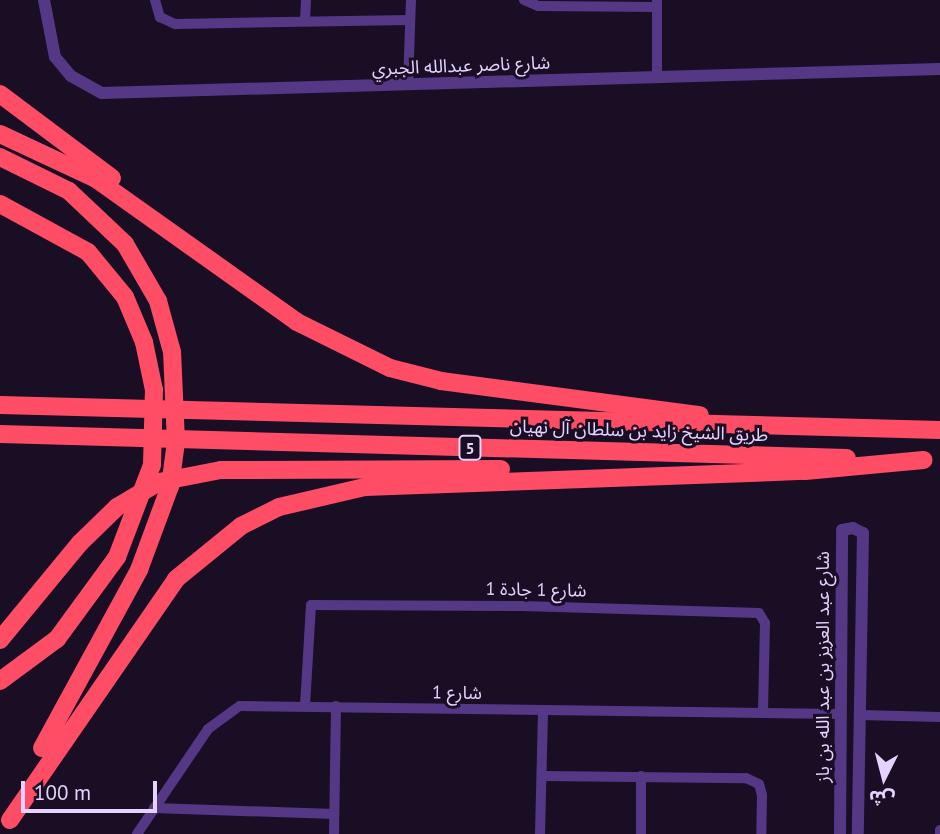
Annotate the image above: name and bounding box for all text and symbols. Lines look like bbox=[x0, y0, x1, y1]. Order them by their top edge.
street label: شارع ناصر عبدالله الجبري bbox=[372, 52, 550, 80]
street label: طريق الشيخ زايد بن سلطان آل نهيان bbox=[509, 416, 769, 446]
road number: 5 bbox=[458, 436, 482, 461]
street label: شارع عبد العزيز بن عبد الله بن باز bbox=[812, 551, 834, 783]
street label: شارع 1 جادة 1 bbox=[485, 578, 587, 602]
street label: شارع 1 bbox=[432, 682, 482, 704]
north arrow bbox=[849, 743, 919, 813]
scale bar bbox=[24, 768, 161, 812]
text: 100 m bbox=[34, 779, 91, 806]
text: ش bbox=[868, 786, 896, 812]

